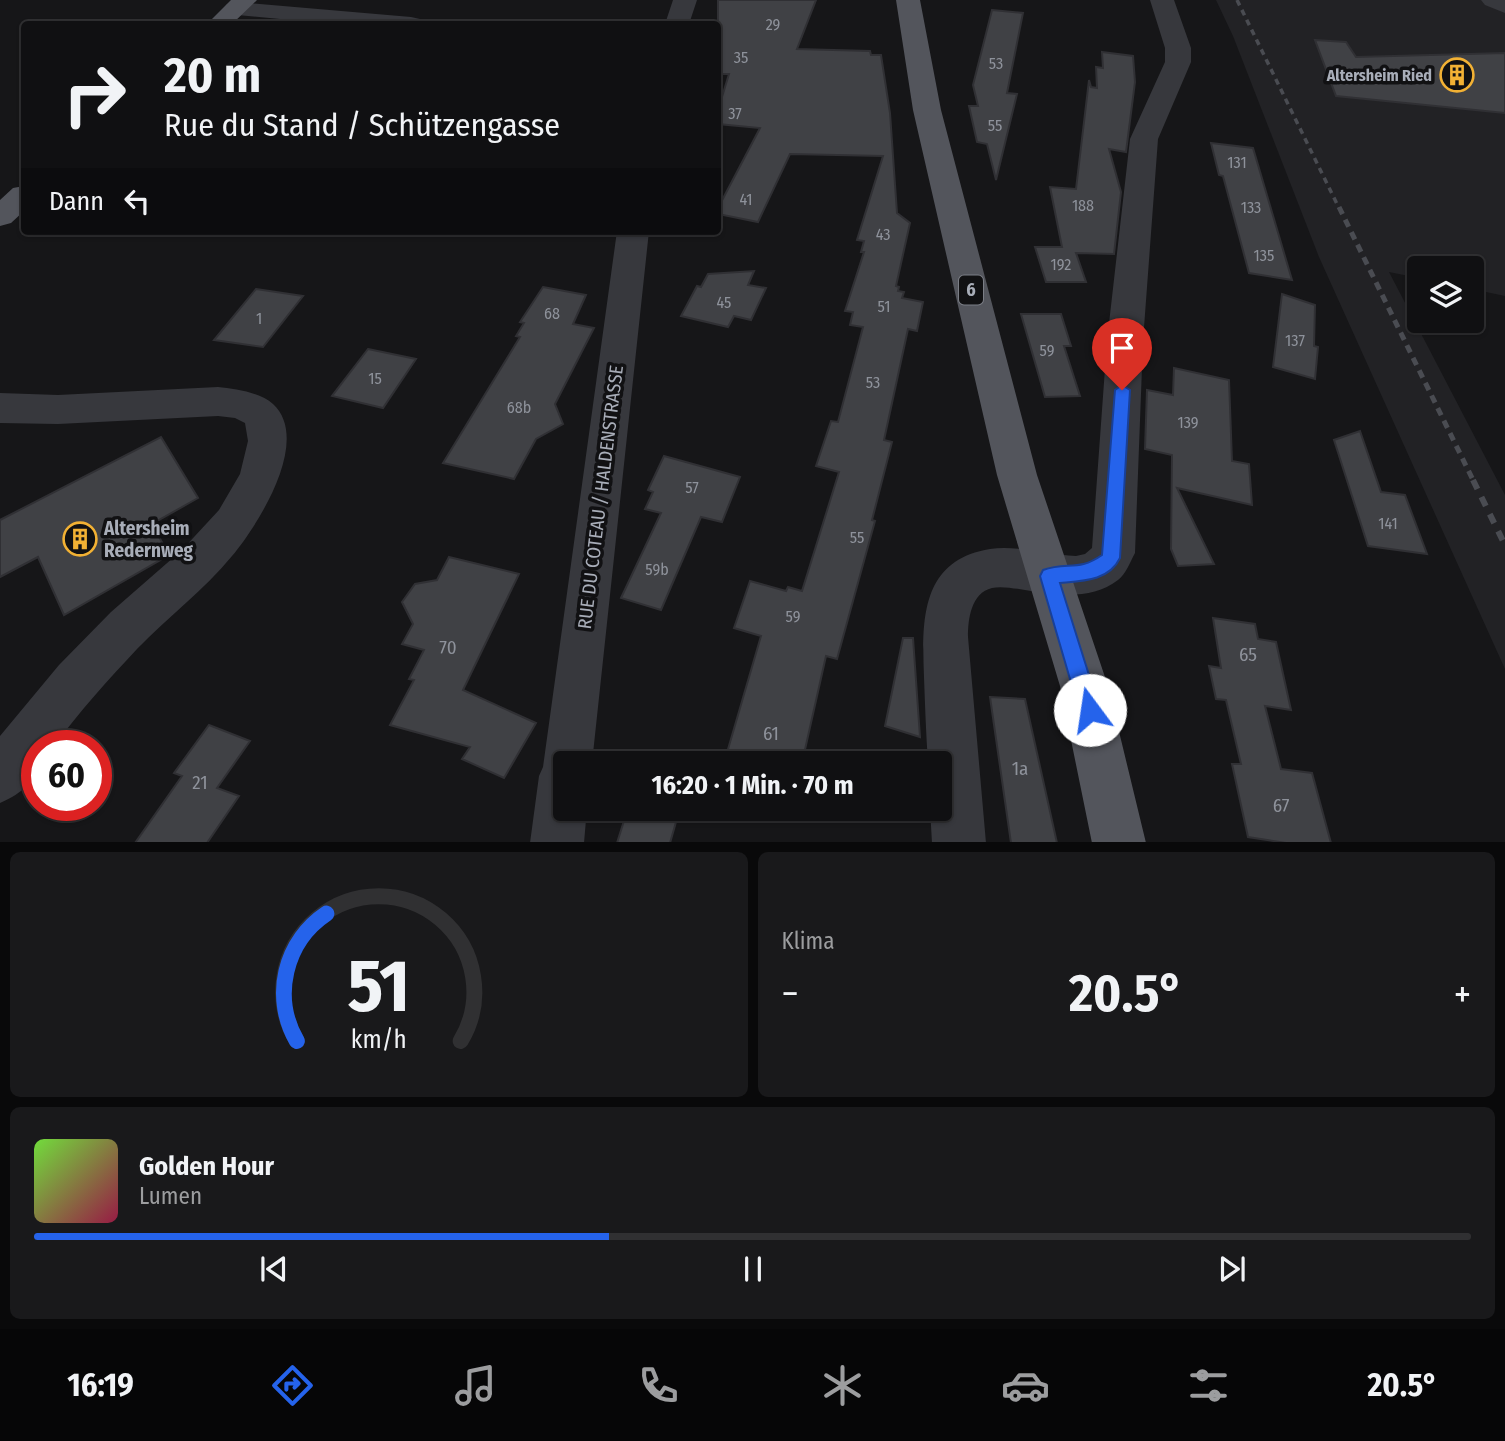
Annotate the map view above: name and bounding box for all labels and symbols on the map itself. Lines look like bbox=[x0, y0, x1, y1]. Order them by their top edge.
house number: 29 bbox=[766, 15, 781, 34]
house number: 35 bbox=[734, 48, 748, 67]
house number: 53 bbox=[989, 54, 1003, 73]
building icon: Altersheim Ried bbox=[1438, 56, 1476, 94]
place label: Altersheim Ried bbox=[1326, 66, 1432, 85]
house number: 37 bbox=[728, 104, 742, 123]
house number: 55 bbox=[988, 116, 1002, 135]
house number: 131 bbox=[1227, 153, 1247, 172]
house number: 41 bbox=[739, 190, 753, 209]
house number: 188 bbox=[1072, 196, 1094, 215]
house number: 133 bbox=[1241, 198, 1261, 217]
house number: 43 bbox=[876, 225, 890, 244]
house number: 135 bbox=[1254, 246, 1274, 265]
house number: 192 bbox=[1051, 255, 1071, 274]
road number: 6 bbox=[959, 276, 983, 304]
house number: 45 bbox=[717, 293, 731, 312]
house number: 51 bbox=[878, 297, 890, 316]
house number: 68 bbox=[544, 304, 560, 323]
house number: 1 bbox=[256, 309, 262, 328]
pin bbox=[1092, 318, 1152, 390]
house number: 137 bbox=[1285, 331, 1305, 350]
house number: 59 bbox=[1040, 341, 1055, 360]
street label: RUE DU COTEAU / HALDENSTRASSE bbox=[573, 364, 628, 630]
house number: 15 bbox=[368, 369, 382, 388]
house number: 53 bbox=[866, 373, 880, 392]
house number: 68b bbox=[507, 398, 531, 417]
house number: 139 bbox=[1177, 413, 1199, 432]
house number: 57 bbox=[685, 478, 699, 497]
house number: 141 bbox=[1378, 514, 1398, 533]
place label: Altersheim Redernweg bbox=[103, 517, 194, 562]
building icon: Altersheim Redernweg bbox=[61, 520, 99, 558]
house number: 55 bbox=[850, 528, 864, 547]
house number: 59b bbox=[645, 560, 669, 579]
house number: 59 bbox=[786, 607, 801, 626]
house number: 70 bbox=[439, 636, 457, 659]
house number: 65 bbox=[1239, 643, 1257, 666]
position arrow bbox=[1053, 673, 1127, 747]
house number: 61 bbox=[763, 722, 779, 745]
speed limit sign: 60 bbox=[21, 730, 112, 821]
house number: 1a bbox=[1012, 757, 1028, 780]
house number: 21 bbox=[192, 771, 208, 794]
house number: 67 bbox=[1273, 794, 1290, 817]

